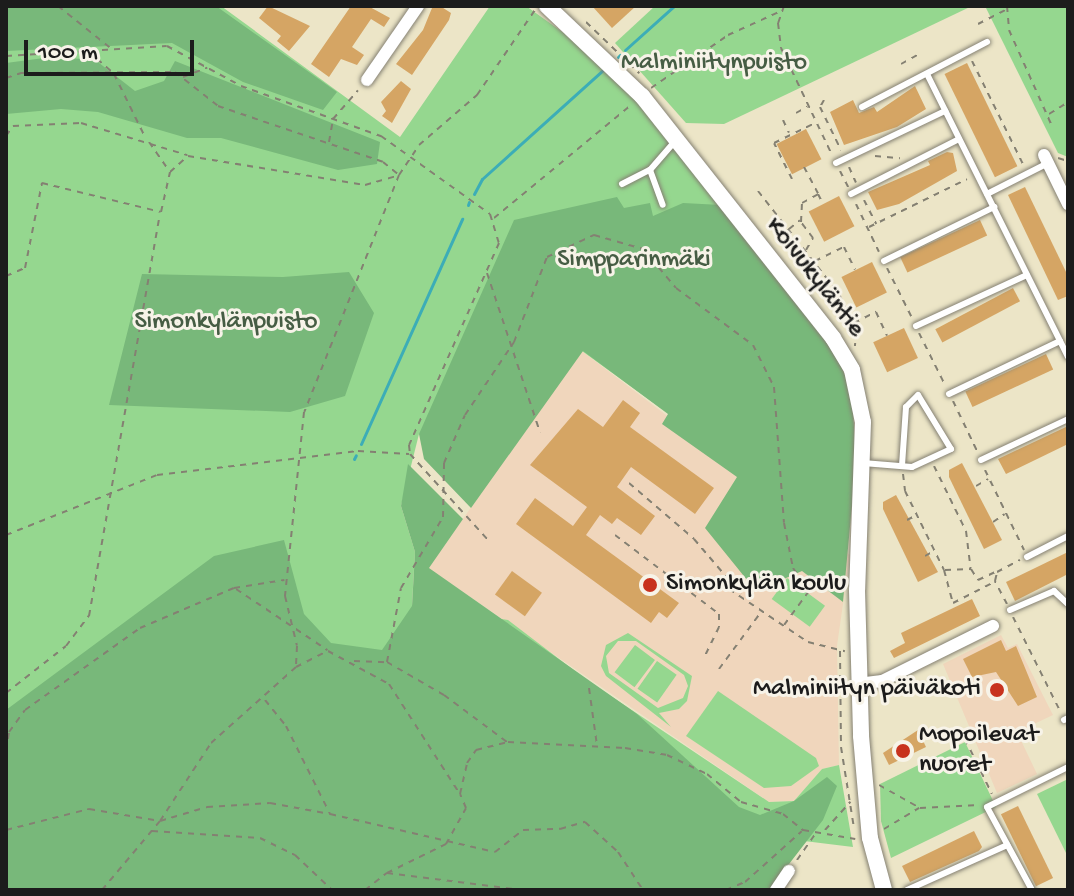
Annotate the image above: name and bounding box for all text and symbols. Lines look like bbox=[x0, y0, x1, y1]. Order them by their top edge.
scale bar bbox=[28, 24, 198, 74]
text: 100 m bbox=[38, 39, 98, 68]
park label: Malminiitynpuisto bbox=[621, 48, 807, 80]
street label: Koivukyläntie bbox=[757, 212, 871, 344]
park label: Simpparinmäki bbox=[557, 245, 711, 277]
park label: Simonkylänpuisto bbox=[134, 307, 318, 339]
place label: Simonkylän koulu bbox=[666, 569, 846, 601]
marker: Simonkylän koulu bbox=[641, 576, 659, 594]
place label: Malminiityn päiväkoti bbox=[753, 674, 981, 706]
marker: Malminiityn päiväkoti bbox=[988, 681, 1006, 699]
place label: Mopoilevat nuoret bbox=[919, 720, 1038, 782]
marker: Mopoilevat nuoret bbox=[894, 742, 912, 760]

